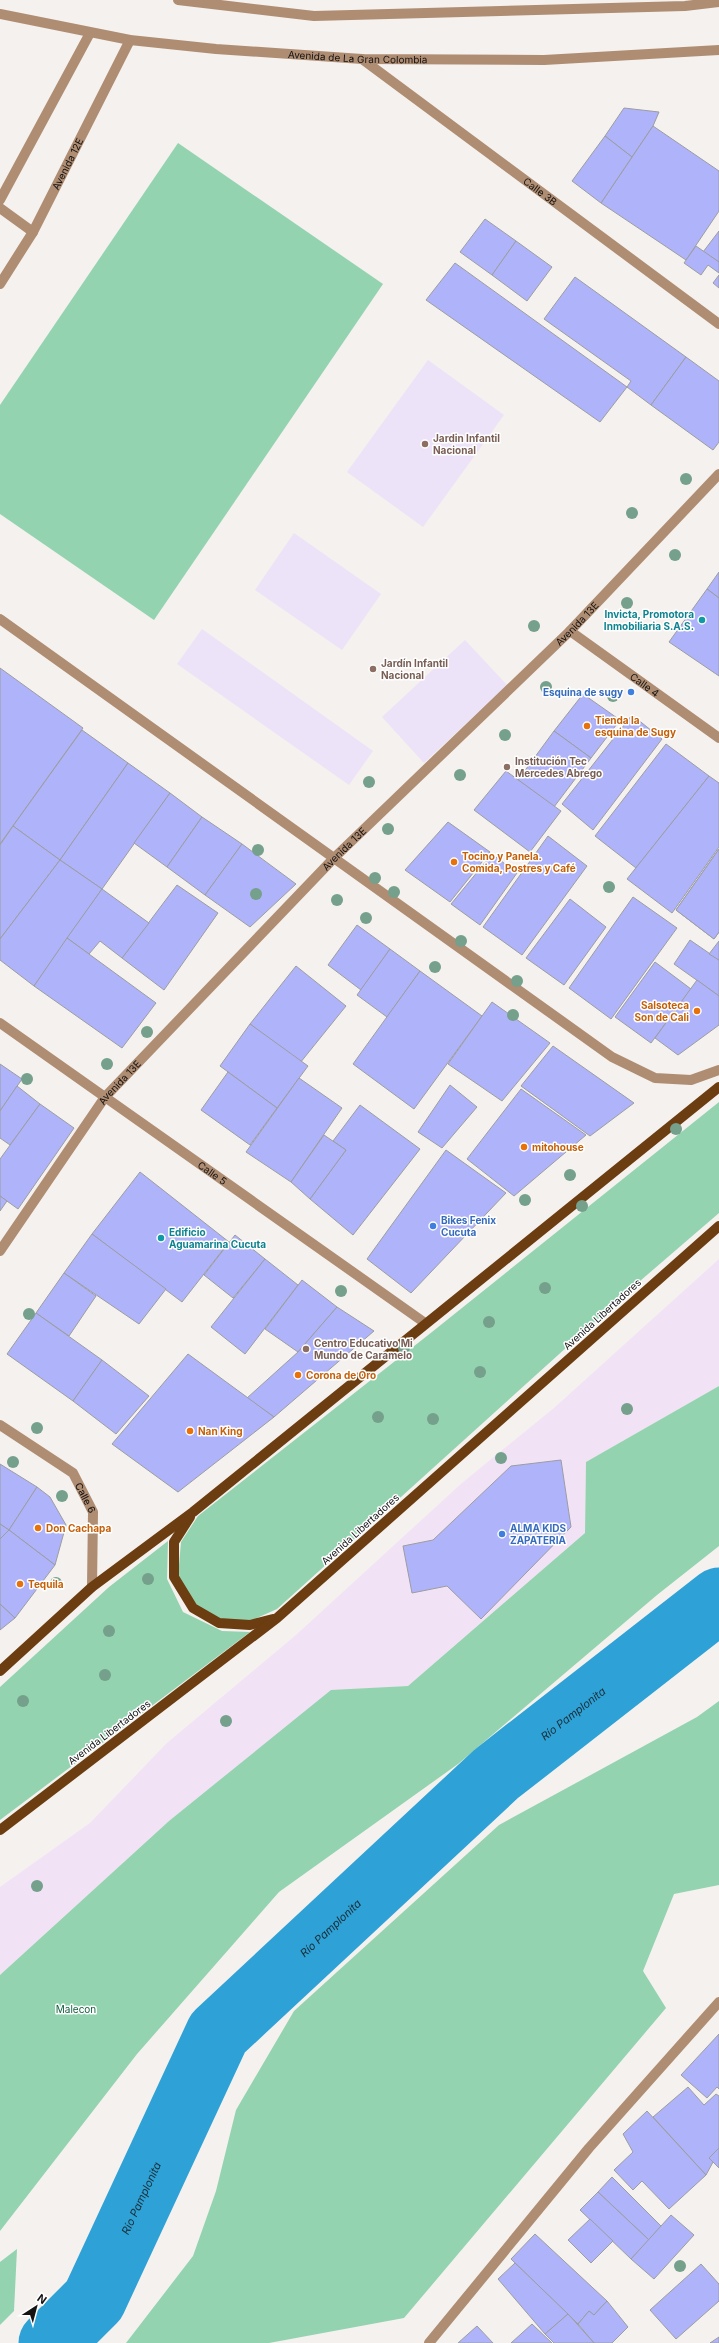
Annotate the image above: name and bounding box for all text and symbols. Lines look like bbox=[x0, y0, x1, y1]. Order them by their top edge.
street label: Avenida de La Gran Colombia bbox=[288, 48, 427, 65]
street label: Avenida 12E bbox=[49, 136, 86, 192]
street label: Calle 3B bbox=[521, 175, 560, 208]
place label: Jardin Infantil Nacional bbox=[433, 432, 500, 456]
marker: Jardin Infantil Nacional bbox=[420, 439, 430, 449]
street label: Avenida 13E bbox=[553, 599, 601, 648]
place label: Invicta, Promotora Inmobiliaria S.A.S. bbox=[604, 608, 694, 632]
marker: Invicta, Promotora Inmobiliaria S.A.S. bbox=[697, 615, 707, 625]
place label: Jardín Infantil Nacional bbox=[381, 657, 448, 681]
marker: Jardín Infantil Nacional bbox=[368, 664, 378, 674]
street label: Calle 4 bbox=[628, 670, 662, 699]
place label: Esquina de sugy bbox=[543, 686, 623, 699]
marker: Esquina de sugy bbox=[626, 687, 636, 697]
place label: Tienda la esquina de Sugy bbox=[595, 714, 676, 739]
marker: Tienda la esquina de Sugy bbox=[582, 721, 592, 731]
place label: Institución Tec Mercedes Abrego bbox=[515, 755, 602, 780]
marker: Institución Tec Mercedes Abrego bbox=[502, 762, 512, 772]
street label: Avenida 13E bbox=[319, 825, 368, 873]
place label: Tocino y Panela. Comida, Postres y Café bbox=[462, 850, 576, 875]
marker: Tocino y Panela. Comida, Postres y Café bbox=[449, 857, 459, 867]
place label: Salsoteca Son de Cali bbox=[634, 999, 689, 1023]
marker: Salsoteca Son de Cali bbox=[692, 1006, 702, 1016]
street label: Avenida 13E bbox=[96, 1057, 143, 1107]
place label: mitohouse bbox=[532, 1141, 584, 1153]
marker: mitohouse bbox=[519, 1142, 529, 1152]
street label: Calle 5 bbox=[196, 1159, 229, 1187]
place label: Bikes Fenix Cucuta bbox=[441, 1214, 496, 1238]
marker: Bikes Fenix Cucuta bbox=[428, 1221, 438, 1231]
place label: Edificio Aguamarina Cucuta bbox=[169, 1226, 266, 1251]
marker: Edificio Aguamarina Cucuta bbox=[156, 1233, 166, 1243]
street label: Avenida Libertadores bbox=[561, 1276, 643, 1352]
place label: Centro Educativo Mi Mundo de Caramelo bbox=[314, 1337, 413, 1361]
marker: Centro Educativo Mi Mundo de Caramelo bbox=[301, 1344, 311, 1354]
place label: Corona de Oro bbox=[306, 1369, 376, 1381]
marker: Corona de Oro bbox=[293, 1370, 303, 1380]
place label: Nan King bbox=[198, 1425, 243, 1438]
marker: Nan King bbox=[185, 1426, 195, 1436]
street label: Calle 6 bbox=[73, 1480, 98, 1515]
street label: Avenida Libertadores bbox=[319, 1491, 401, 1567]
place label: Don Cachapa bbox=[46, 1522, 111, 1534]
place label: ALMA KIDS ZAPATERIA bbox=[510, 1522, 566, 1546]
marker: Don Cachapa bbox=[33, 1523, 43, 1533]
marker: ALMA KIDS ZAPATERIA bbox=[497, 1529, 507, 1539]
place label: Tequila bbox=[28, 1578, 64, 1590]
marker: Tequila bbox=[15, 1579, 25, 1589]
water label: Río Pamplonita bbox=[538, 1684, 609, 1743]
street label: Avenida Libertadores bbox=[65, 1697, 153, 1767]
water label: Río Pamplonita bbox=[297, 1896, 364, 1960]
park label: Malecon bbox=[56, 2003, 96, 2015]
water label: Río Pamplonita bbox=[118, 2160, 164, 2237]
north arrow bbox=[16, 2287, 56, 2327]
text: N bbox=[34, 2291, 49, 2307]

